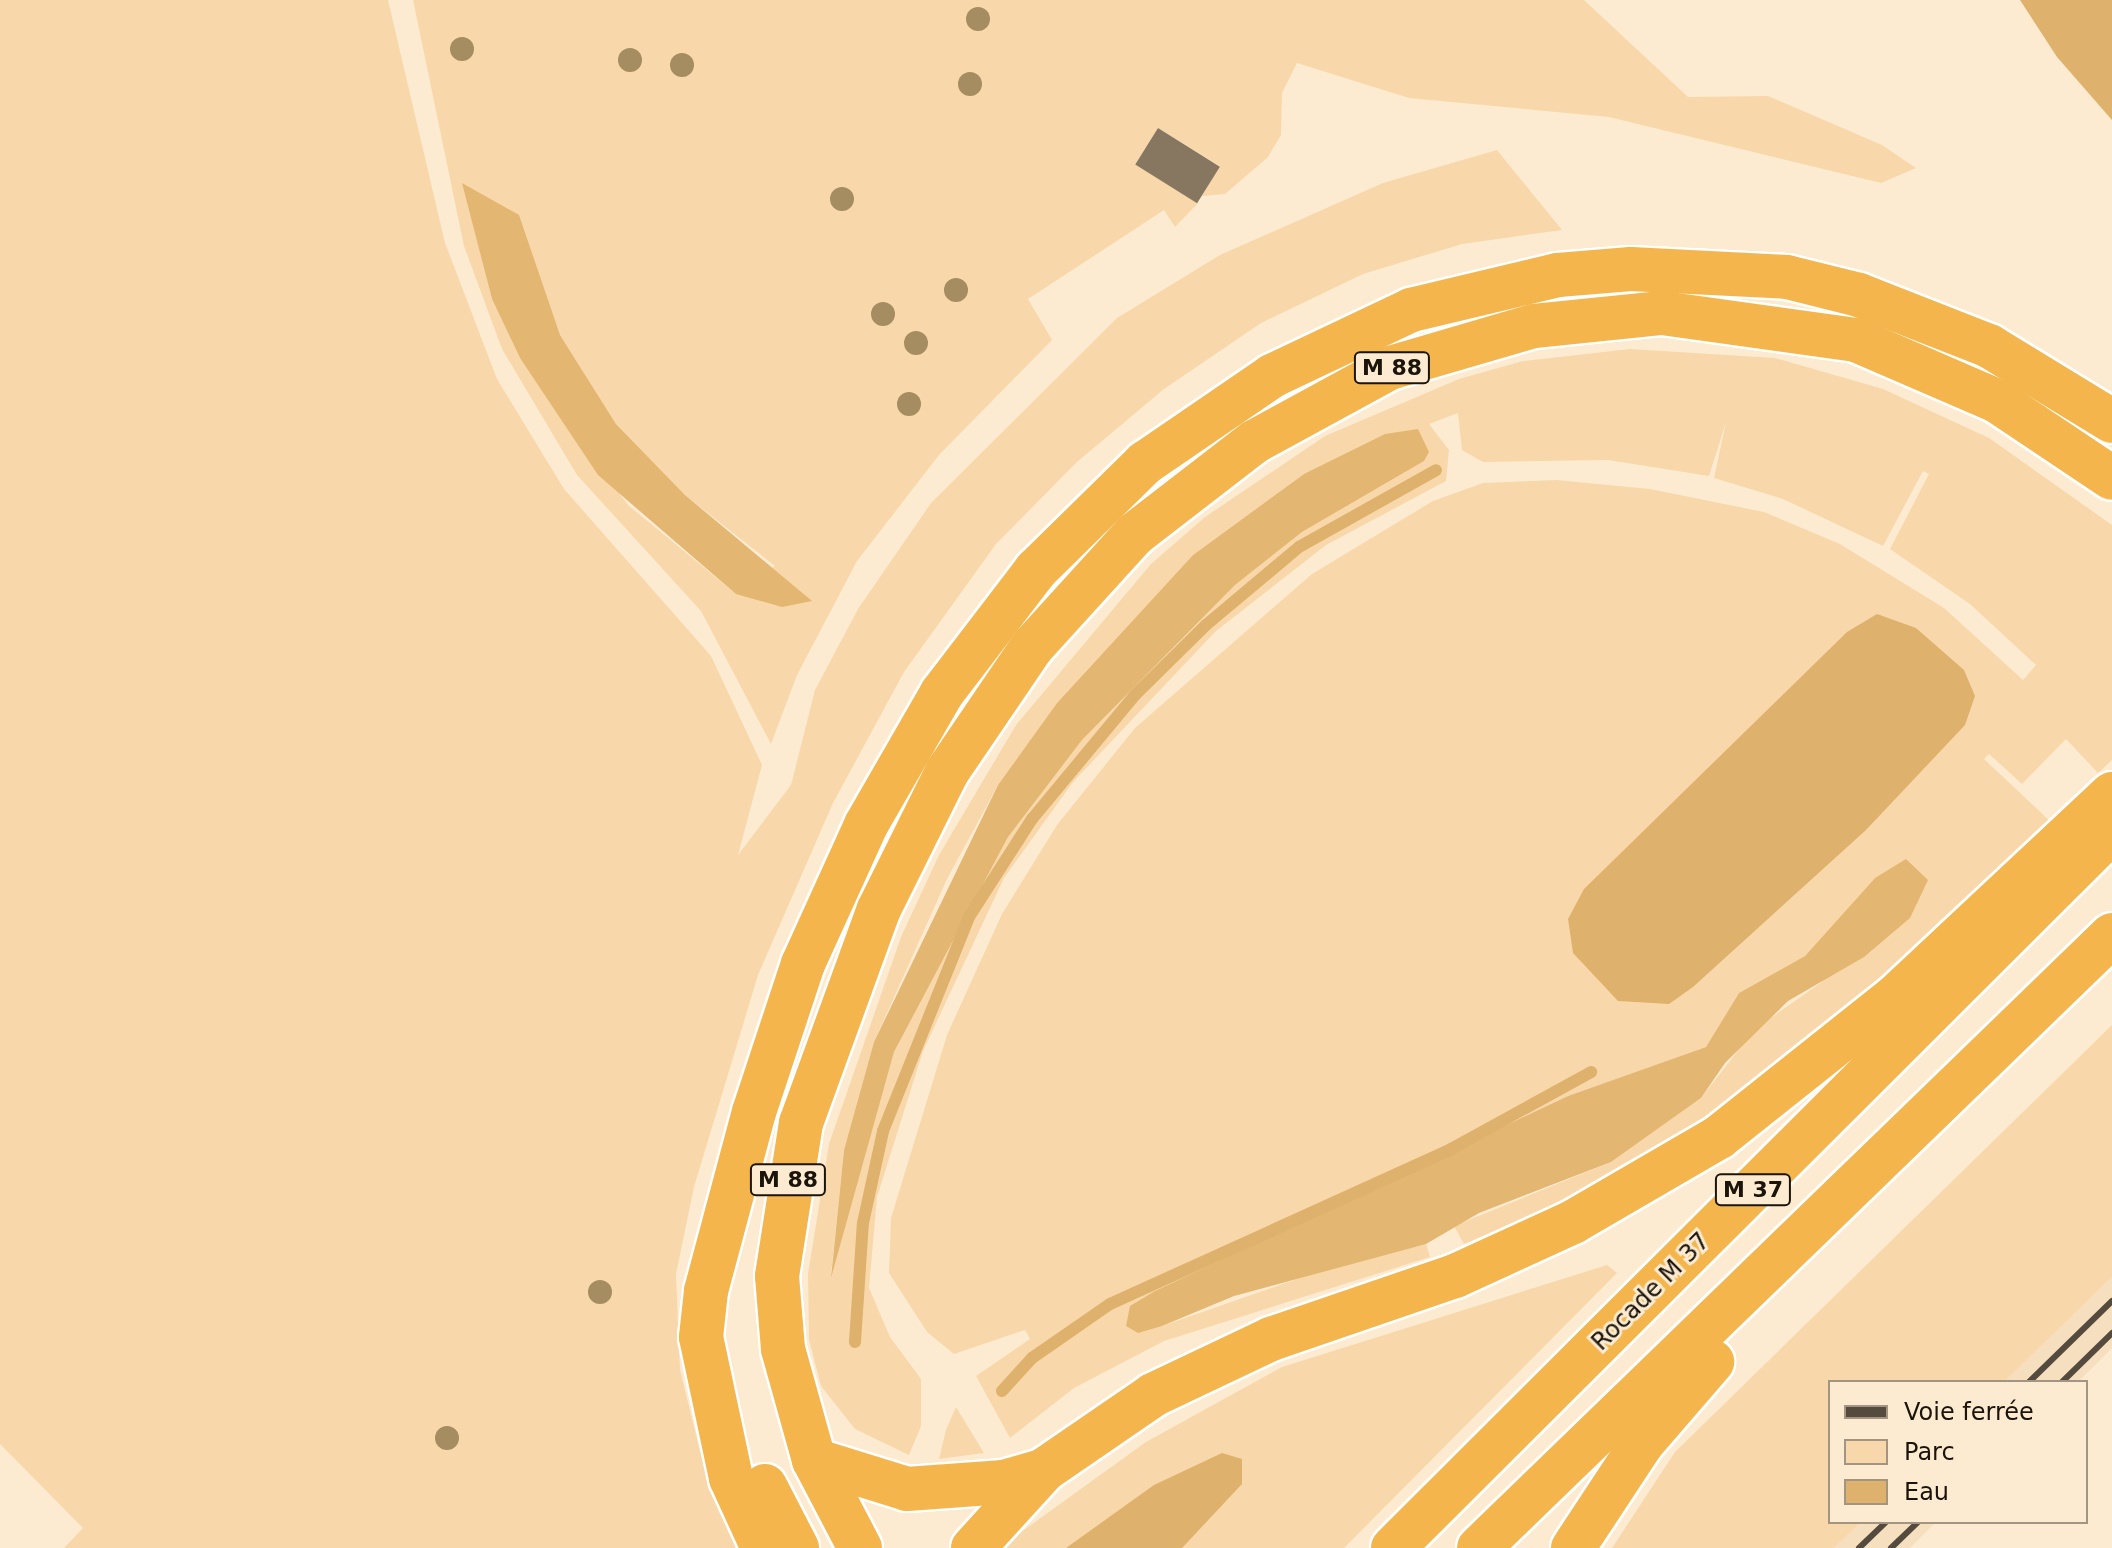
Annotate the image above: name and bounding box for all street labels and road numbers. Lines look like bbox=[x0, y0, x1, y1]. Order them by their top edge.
road number: M 88 bbox=[1352, 350, 1432, 386]
road number: M 88 bbox=[748, 1162, 828, 1198]
road number: M 37 bbox=[1713, 1172, 1793, 1208]
street label: Rocade M 37 bbox=[1586, 1227, 1716, 1357]

